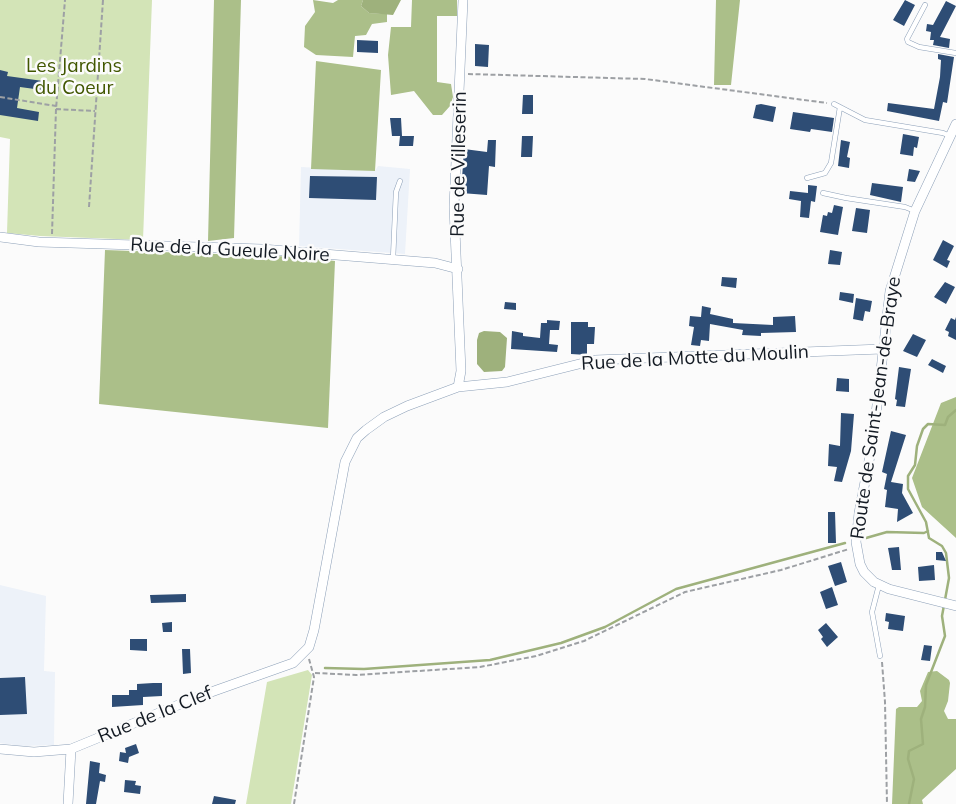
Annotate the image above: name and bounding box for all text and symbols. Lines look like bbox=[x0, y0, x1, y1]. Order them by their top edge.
park label: Les Jardins du Coeur bbox=[26, 55, 122, 99]
street label: Rue de Villeserin bbox=[446, 91, 472, 237]
street label: Rue de la Gueule Noire bbox=[130, 233, 330, 267]
street label: Route de Saint-Jean-de-Braye bbox=[846, 275, 906, 541]
street label: Rue de la Motte du Moulin bbox=[581, 341, 809, 375]
street label: Rue de la Clef bbox=[95, 682, 215, 748]

